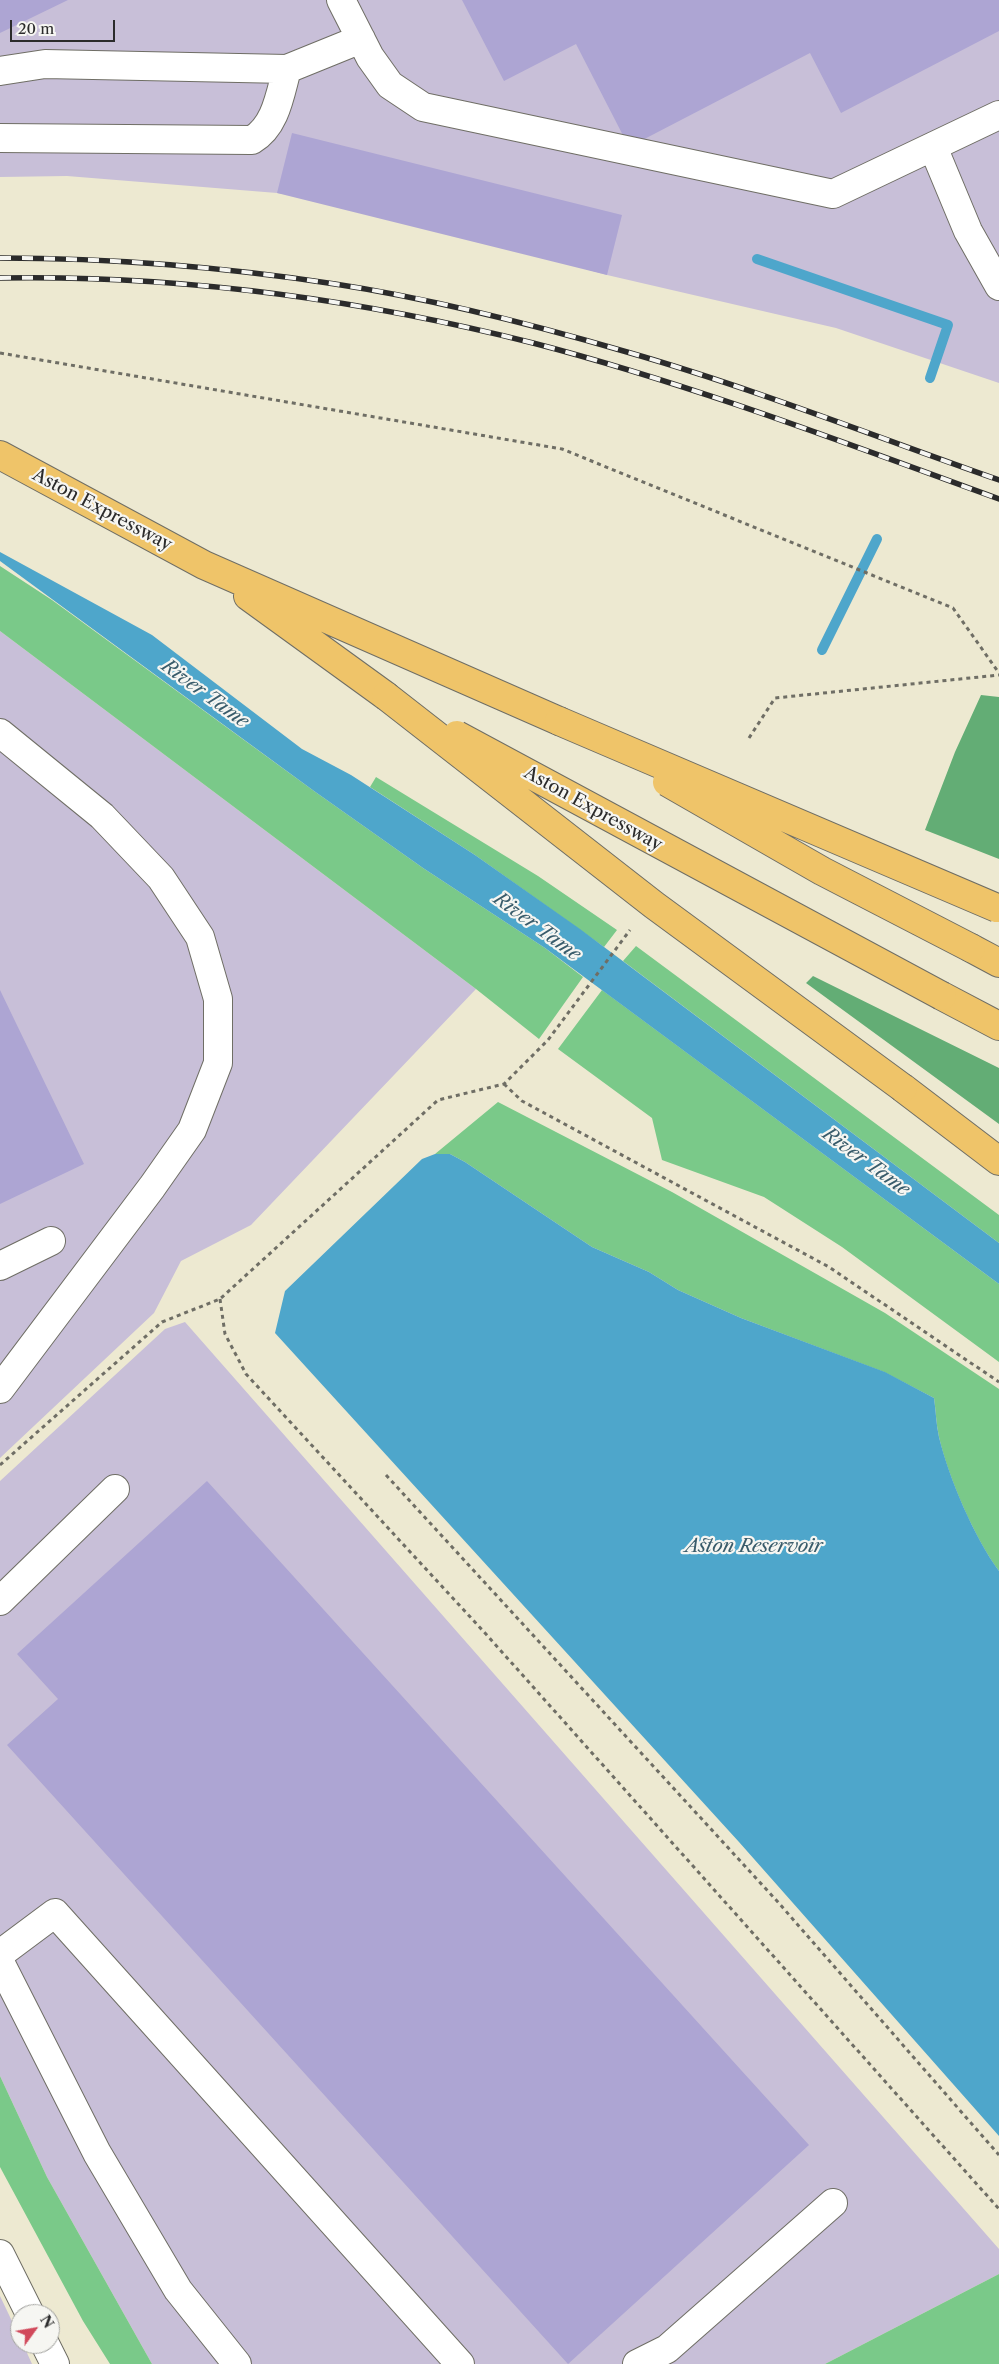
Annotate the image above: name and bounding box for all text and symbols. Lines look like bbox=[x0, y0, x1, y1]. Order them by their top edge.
scale bar bbox=[12, 10, 118, 42]
text: 20 m bbox=[18, 19, 54, 38]
street label: Aston Expressway bbox=[29, 464, 175, 556]
water label: River Tame bbox=[157, 655, 253, 733]
street label: Aston Expressway bbox=[520, 762, 666, 856]
water label: River Tame bbox=[489, 888, 585, 966]
water label: River Tame bbox=[818, 1123, 914, 1201]
water label: Aston Reservoir bbox=[685, 1536, 823, 1558]
north arrow bbox=[10, 2304, 60, 2354]
text: N bbox=[36, 2312, 58, 2332]

